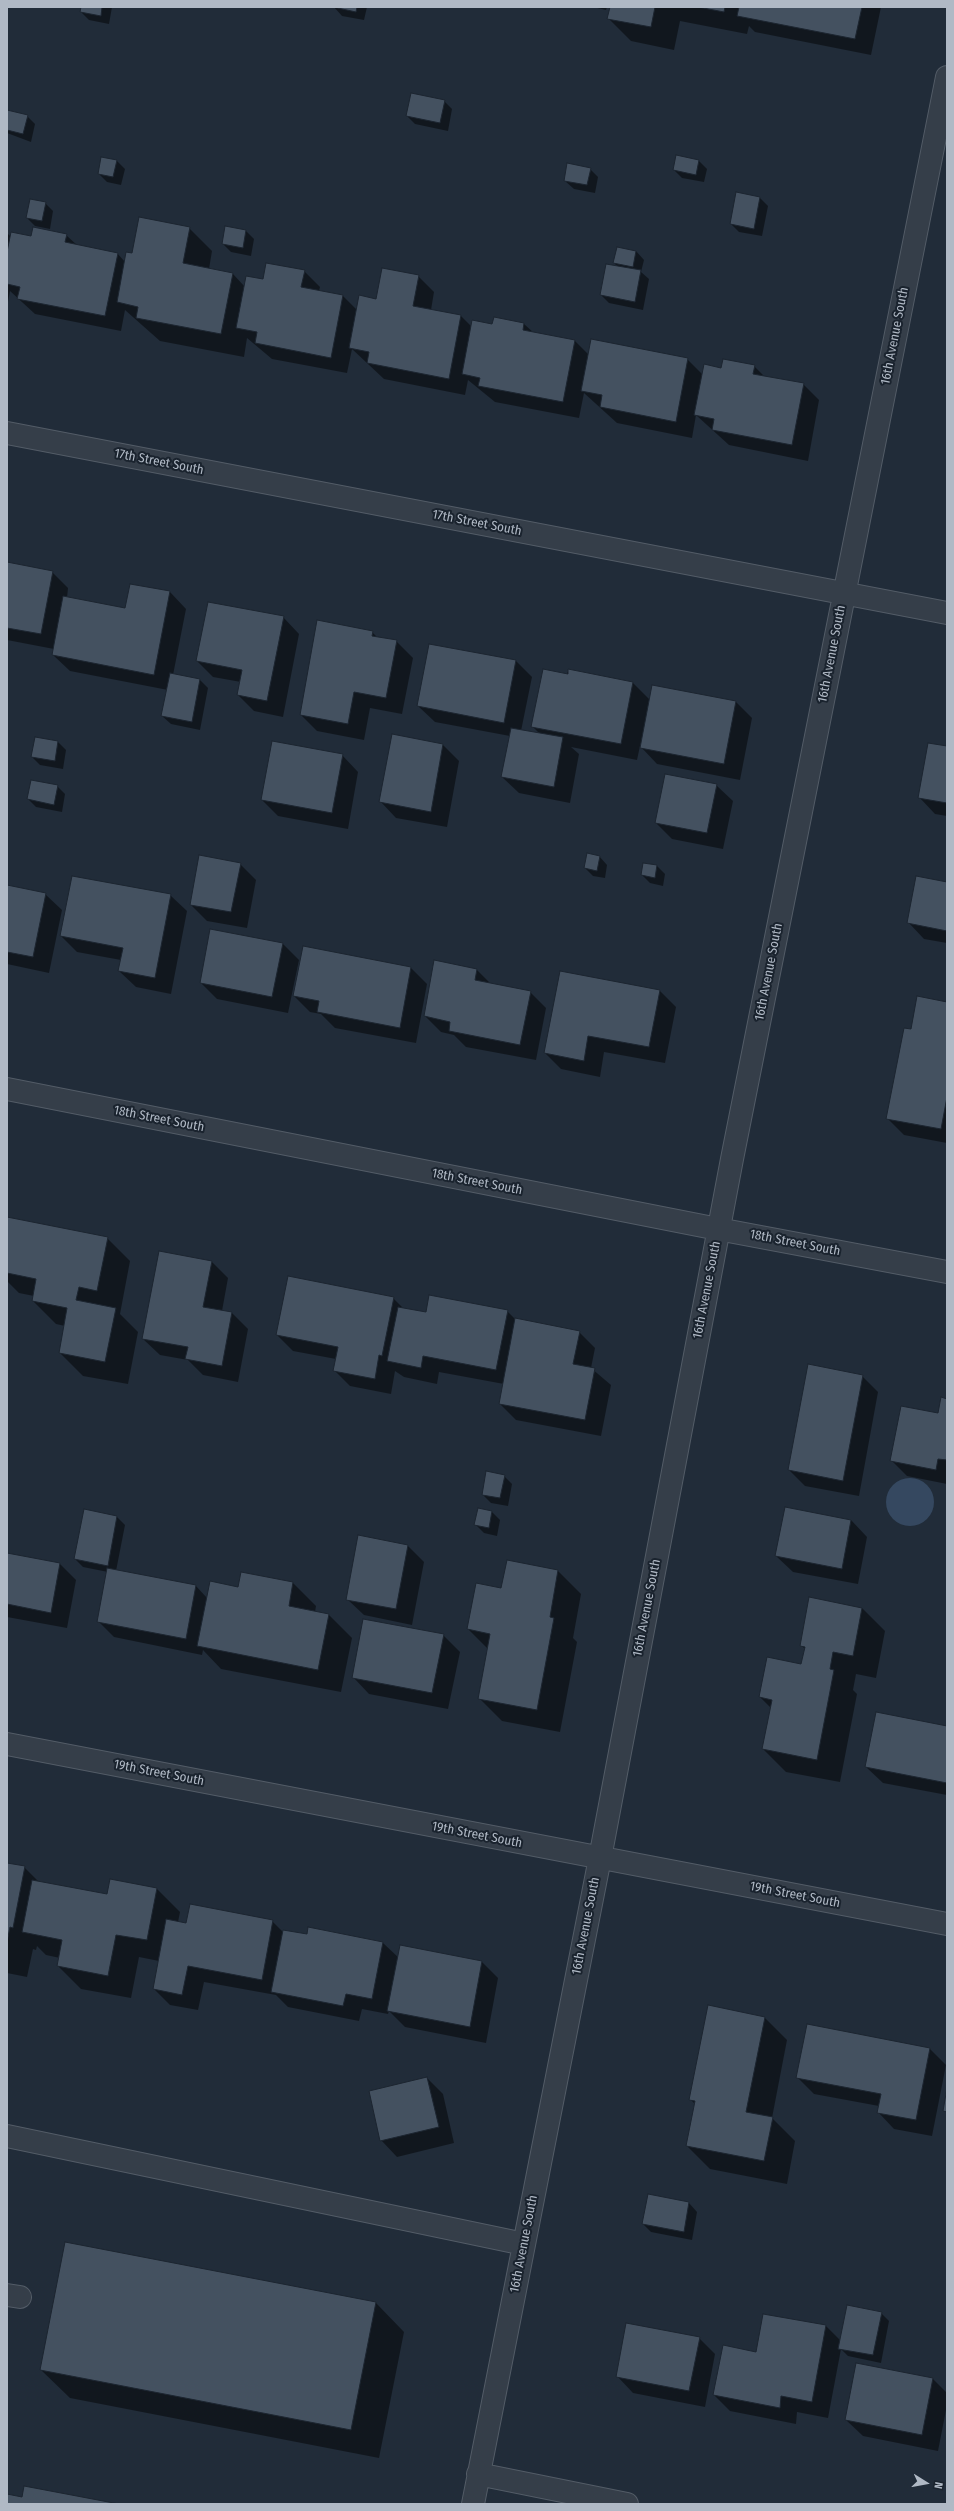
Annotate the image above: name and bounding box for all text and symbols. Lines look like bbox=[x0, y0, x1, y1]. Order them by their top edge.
street label: 16th Avenue South bbox=[878, 286, 912, 386]
street label: 17th Street South bbox=[113, 446, 205, 478]
street label: 17th Street South bbox=[431, 507, 523, 539]
street label: 16th Avenue South bbox=[815, 604, 849, 704]
street label: 16th Avenue South bbox=[752, 922, 786, 1022]
street label: 18th Street South bbox=[112, 1103, 206, 1135]
street label: 18th Street South bbox=[430, 1166, 524, 1198]
street label: 18th Street South bbox=[748, 1227, 842, 1259]
street label: 16th Avenue South bbox=[690, 1240, 724, 1340]
street label: 16th Avenue South bbox=[630, 1558, 664, 1658]
street label: 19th Street South bbox=[112, 1757, 206, 1789]
street label: 19th Street South bbox=[430, 1819, 524, 1851]
street label: 16th Avenue South bbox=[569, 1876, 603, 1976]
street label: 19th Street South bbox=[748, 1879, 842, 1911]
street label: 16th Avenue South bbox=[507, 2194, 541, 2294]
north arrow bbox=[906, 2463, 946, 2503]
text: N bbox=[931, 2481, 945, 2490]

